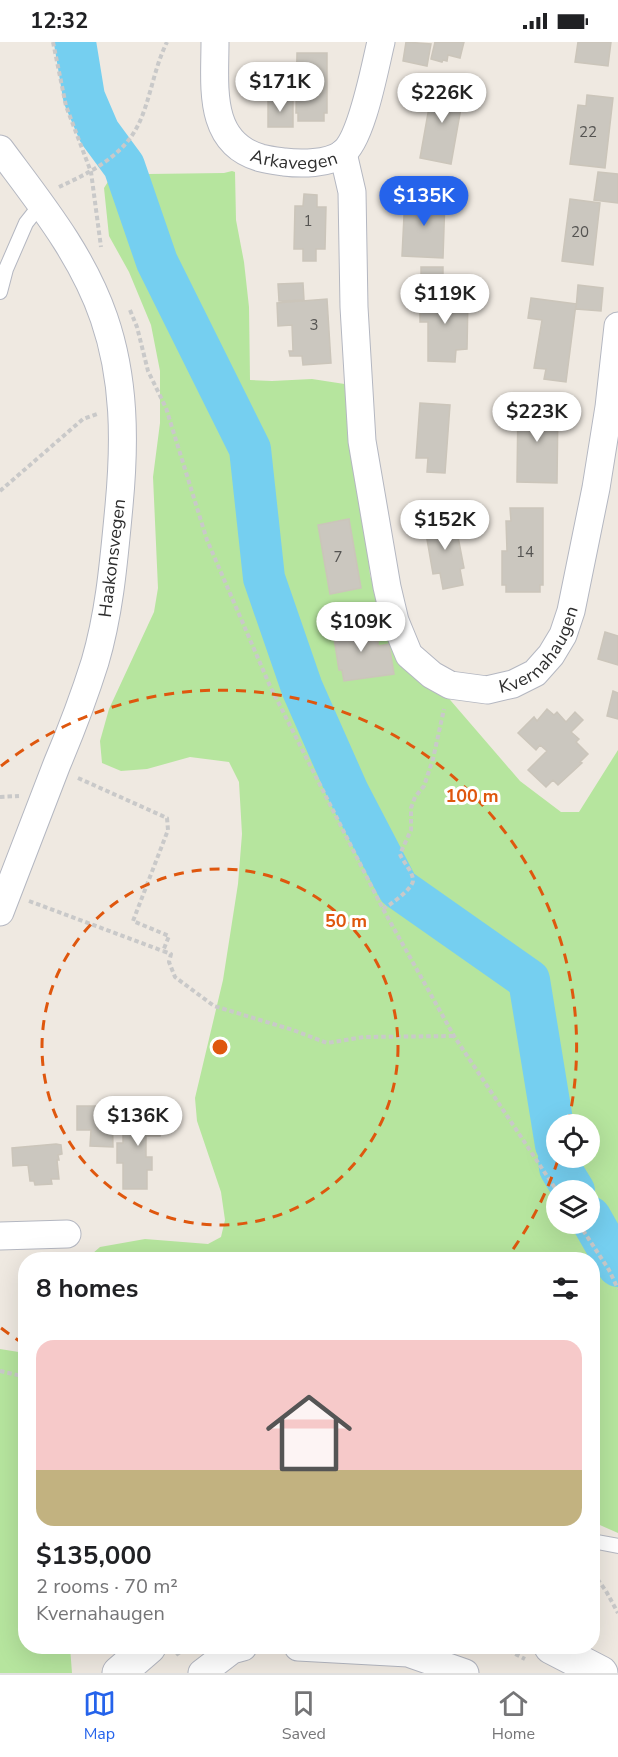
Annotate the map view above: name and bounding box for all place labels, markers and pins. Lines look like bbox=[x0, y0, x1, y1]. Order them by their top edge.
pin: $171K bbox=[238, 62, 322, 113]
pin: $226K bbox=[400, 73, 484, 124]
pin: $135K bbox=[382, 176, 466, 227]
pin: $119K bbox=[403, 274, 487, 325]
pin: $223K bbox=[495, 392, 579, 443]
pin: $152K bbox=[403, 500, 487, 551]
pin: $109K bbox=[319, 602, 403, 653]
centre of rings bbox=[210, 1037, 230, 1057]
pin: $136K bbox=[96, 1096, 180, 1147]

